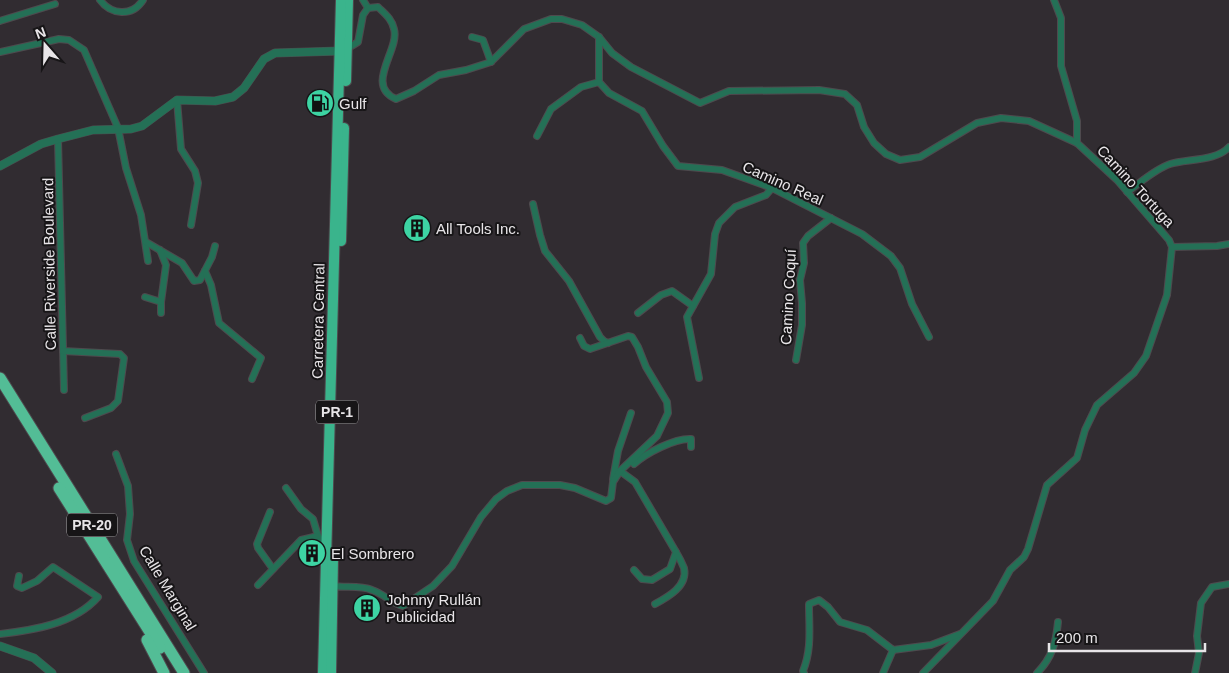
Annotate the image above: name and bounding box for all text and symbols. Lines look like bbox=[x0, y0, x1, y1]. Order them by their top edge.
north arrow bbox=[20, 20, 70, 70]
text: N bbox=[33, 24, 48, 42]
fuel station icon: Gulf bbox=[305, 88, 335, 118]
place label: Gulf bbox=[339, 95, 367, 112]
street label: Camino Tortuga bbox=[1094, 142, 1179, 231]
street label: Camino Real bbox=[740, 158, 826, 208]
street label: Calle Riverside Boulevard bbox=[39, 178, 59, 350]
building icon: All Tools Inc. bbox=[402, 213, 432, 243]
place label: All Tools Inc. bbox=[436, 220, 520, 237]
street label: Camino Coquí bbox=[777, 248, 799, 345]
street label: Carretera Central bbox=[308, 263, 328, 379]
road number: PR-1 bbox=[316, 401, 358, 424]
road number: PR-20 bbox=[67, 514, 117, 536]
building icon: El Sombrero bbox=[297, 538, 327, 568]
street label: Calle Marginal bbox=[136, 543, 200, 633]
place label: El Sombrero bbox=[331, 545, 414, 562]
place label: Johnny Rullán Publicidad bbox=[386, 591, 481, 625]
building icon: Johnny Rullán Publicidad bbox=[352, 593, 382, 623]
scale bar bbox=[1049, 620, 1205, 652]
text: 200 m bbox=[1056, 629, 1098, 646]

